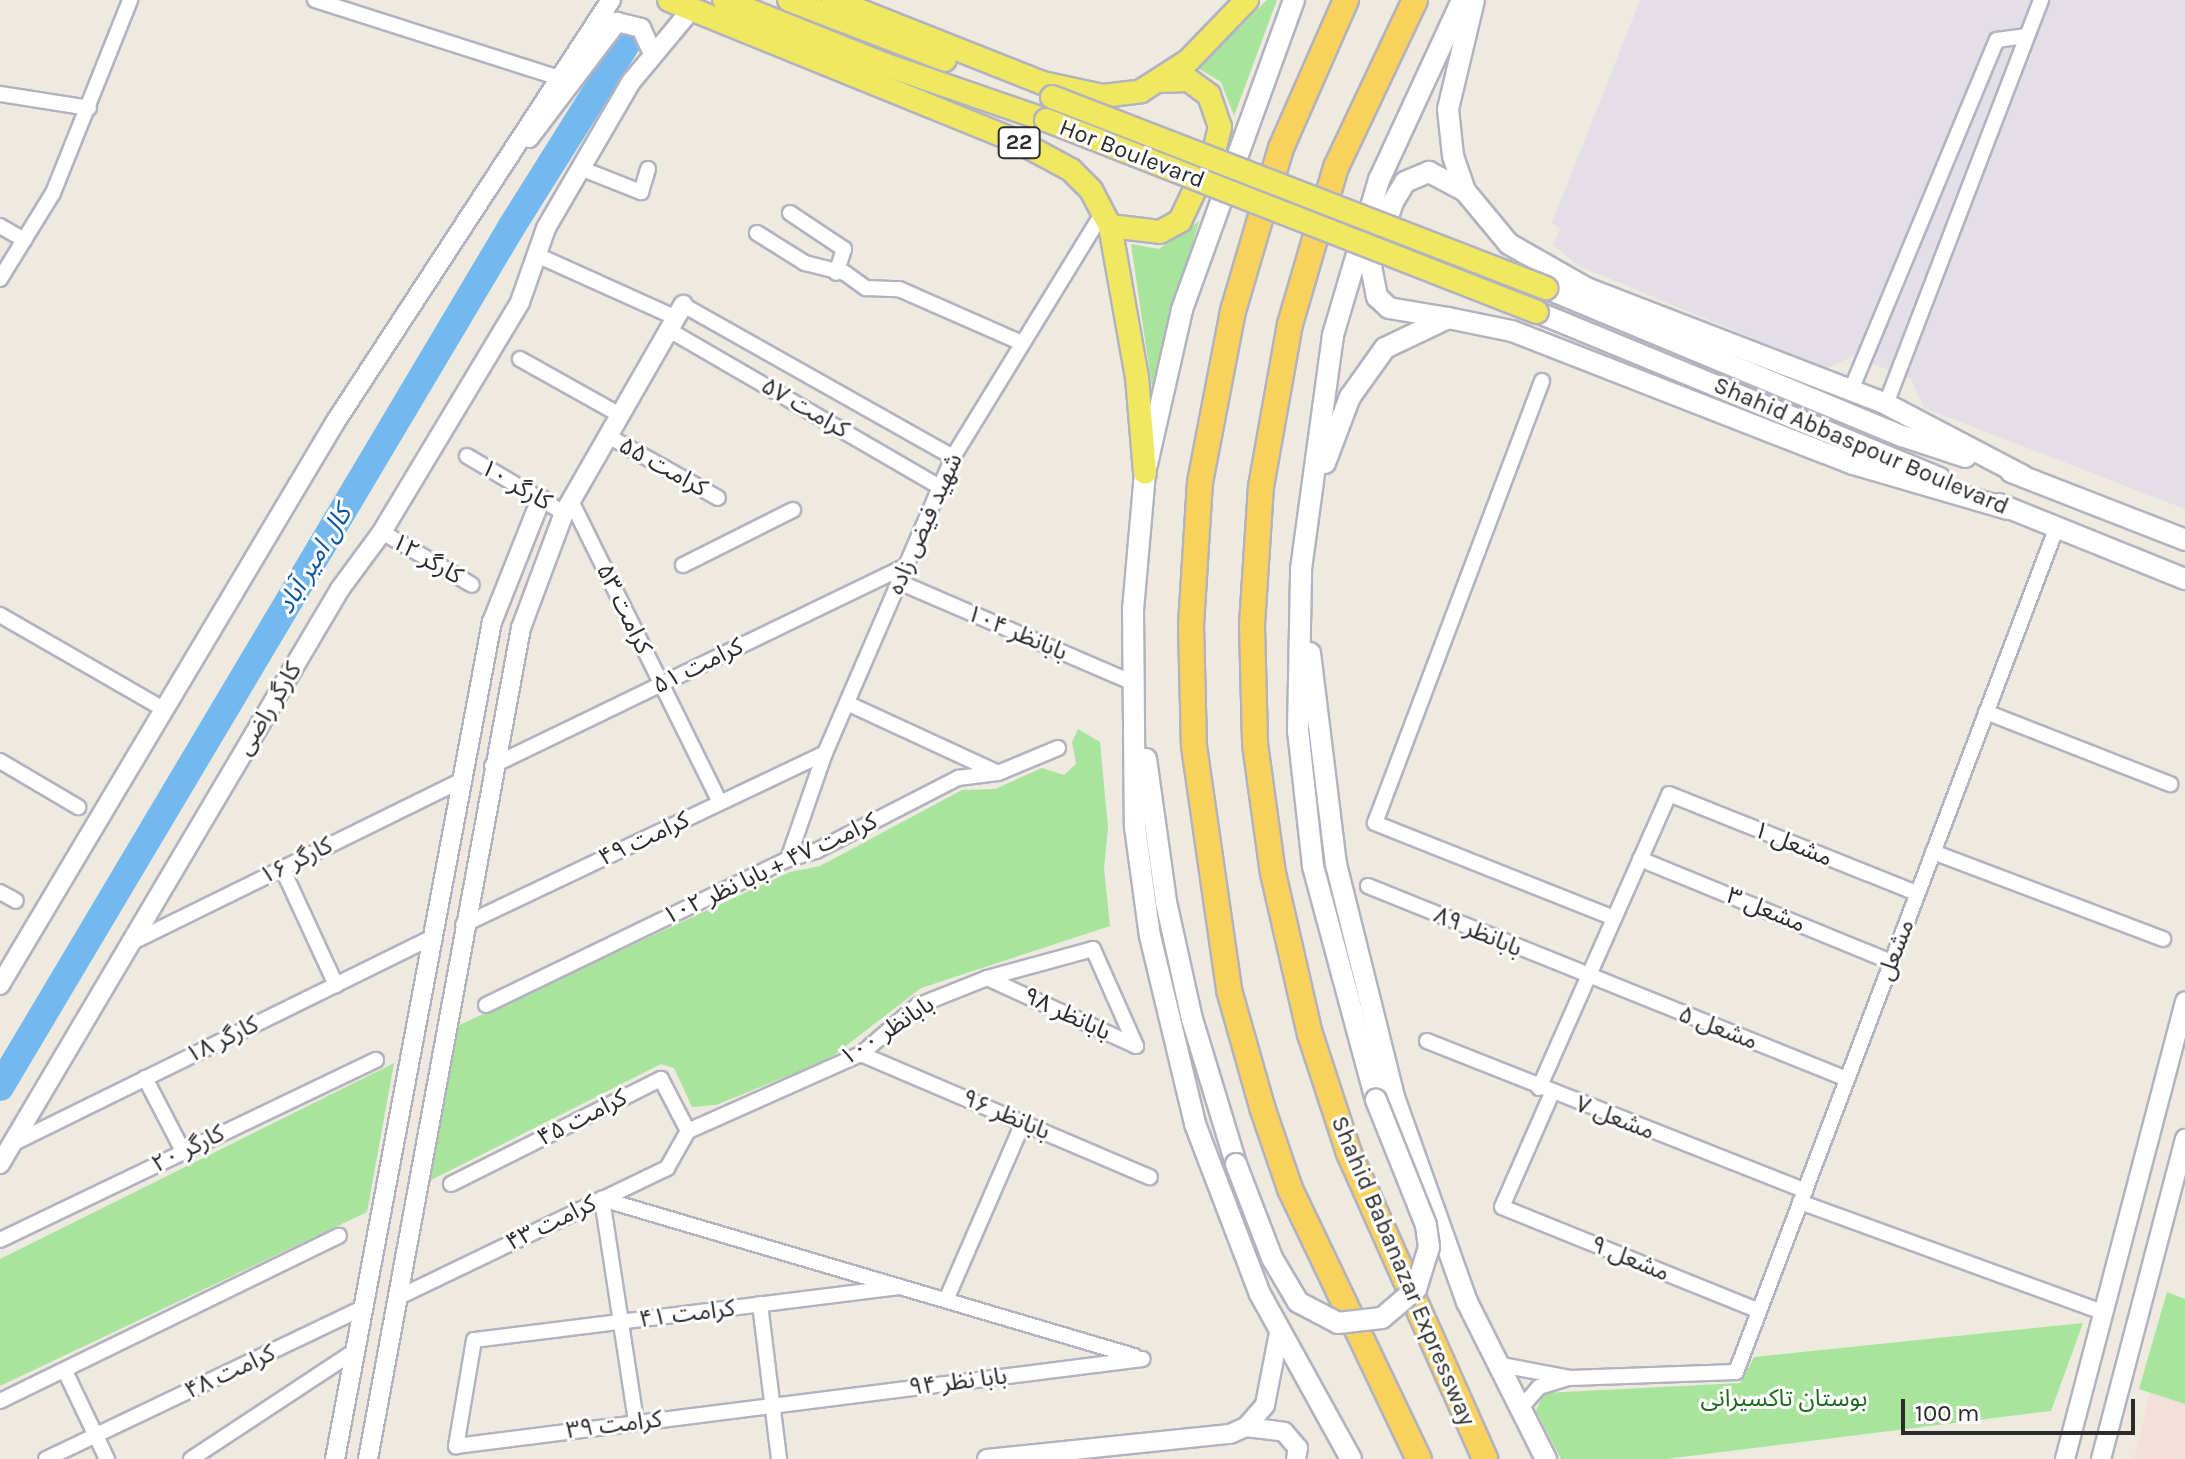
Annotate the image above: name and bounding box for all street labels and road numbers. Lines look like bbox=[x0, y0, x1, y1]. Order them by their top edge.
street label: Hor Boulevard bbox=[1055, 113, 1209, 195]
road number: 22 bbox=[997, 125, 1041, 161]
street label: کرامت ۵۷ bbox=[756, 371, 854, 445]
street label: Shahid Abbaspour Boulevard bbox=[1709, 371, 2013, 521]
street label: کرامت ۵۵ bbox=[614, 431, 712, 503]
street label: شهید فیض زاده bbox=[881, 449, 969, 599]
street label: کارگر ۱۰ bbox=[475, 453, 557, 517]
street label: کارگر ۱۲ bbox=[386, 527, 468, 591]
street label: کرامت ۵۳ bbox=[590, 559, 658, 659]
street label: بابانظر ۱۰۴ bbox=[962, 599, 1072, 667]
street label: کرامت ۵۱ bbox=[648, 632, 748, 700]
street label: کارگر راضی bbox=[230, 657, 308, 761]
street label: کرامت ۴۹ bbox=[594, 806, 694, 872]
street label: کرامت ۴۷ + بابا نظر ۱۰۲ bbox=[658, 807, 882, 931]
street label: مشعل ۱ bbox=[1749, 815, 1837, 873]
street label: کارگر ۱۶ bbox=[255, 831, 337, 891]
street label: مشعل ۳ bbox=[1722, 881, 1810, 939]
street label: بابانظر ۸۹ bbox=[1430, 901, 1526, 963]
street label: مشعل bbox=[1871, 915, 1921, 985]
street label: بابانظر ۹۸ bbox=[1019, 981, 1115, 1047]
street label: بابانظر ۱۰۰ bbox=[834, 990, 940, 1072]
street label: مشعل ۵ bbox=[1674, 1000, 1762, 1056]
street label: کارگر ۱۸ bbox=[181, 1010, 263, 1070]
street label: کرامت ۴۵ bbox=[532, 1083, 632, 1153]
street label: بابانظر ۹۶ bbox=[958, 1084, 1054, 1146]
street label: مشعل ۷ bbox=[1571, 1090, 1659, 1146]
street label: Shahid Babanazar Expressway bbox=[1325, 1112, 1481, 1430]
street label: کارگر ۲۰ bbox=[147, 1119, 229, 1179]
street label: کرامت ۴۳ bbox=[501, 1189, 601, 1257]
street label: مشعل ۹ bbox=[1586, 1230, 1674, 1288]
street label: کرامت ۴۱ bbox=[637, 1294, 737, 1334]
street label: کرامت ۴۸ bbox=[180, 1339, 280, 1405]
street label: بابا نظر ۹۴ bbox=[907, 1362, 1009, 1402]
street label: کرامت ۳۹ bbox=[564, 1405, 664, 1445]

